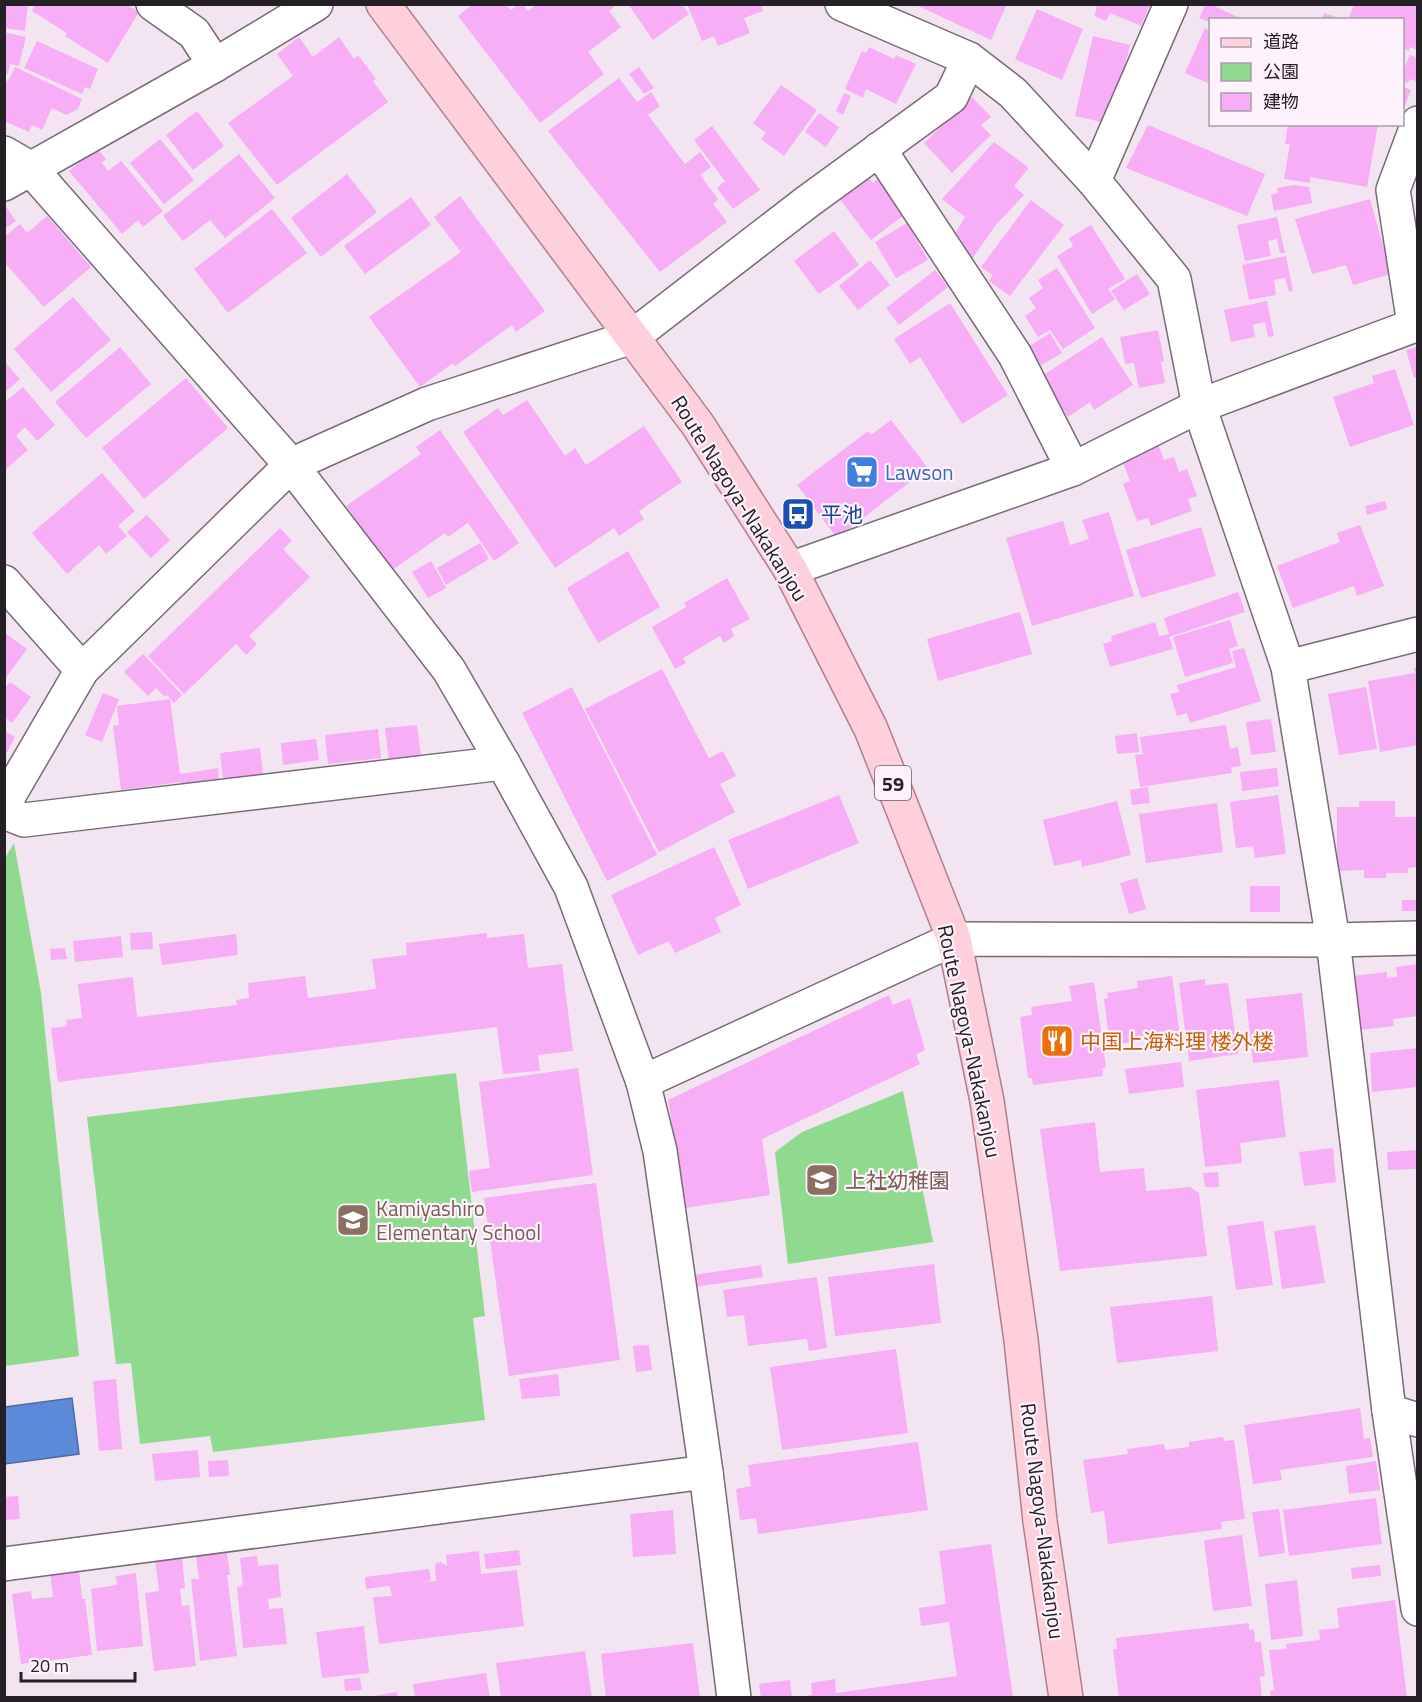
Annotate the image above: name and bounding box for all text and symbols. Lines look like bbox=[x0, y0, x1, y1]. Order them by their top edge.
legend bbox=[1209, 18, 1404, 126]
text: 道路 bbox=[1263, 28, 1299, 55]
text: 公園 bbox=[1263, 58, 1299, 85]
text: 建物 bbox=[1263, 88, 1299, 115]
street label: Route Nagoya-Nakakanjou bbox=[663, 389, 817, 607]
supermarket icon: Lawson bbox=[844, 454, 880, 490]
place label: Lawson bbox=[885, 456, 954, 488]
bus stop icon: 平池 bbox=[780, 496, 816, 532]
place label: 平池 bbox=[821, 498, 863, 530]
road number: 59 bbox=[875, 766, 911, 800]
street label: Route Nagoya-Nakakanjou bbox=[930, 922, 1010, 1160]
restaurant icon: 中国上海料理 楼外楼 bbox=[1039, 1023, 1075, 1059]
place label: 中国上海料理 楼外楼 bbox=[1080, 1025, 1274, 1057]
school or university icon: 上社幼稚園 bbox=[804, 1162, 840, 1198]
place label: 上社幼稚園 bbox=[845, 1164, 950, 1196]
place label: Kamiyashiro Elementary School bbox=[376, 1192, 541, 1248]
school or university icon: Kamiyashiro Elementary School bbox=[335, 1202, 371, 1238]
street label: Route Nagoya-Nakakanjou bbox=[1013, 1401, 1073, 1641]
scale bar bbox=[21, 1645, 135, 1683]
text: 20 m bbox=[30, 1652, 69, 1679]

